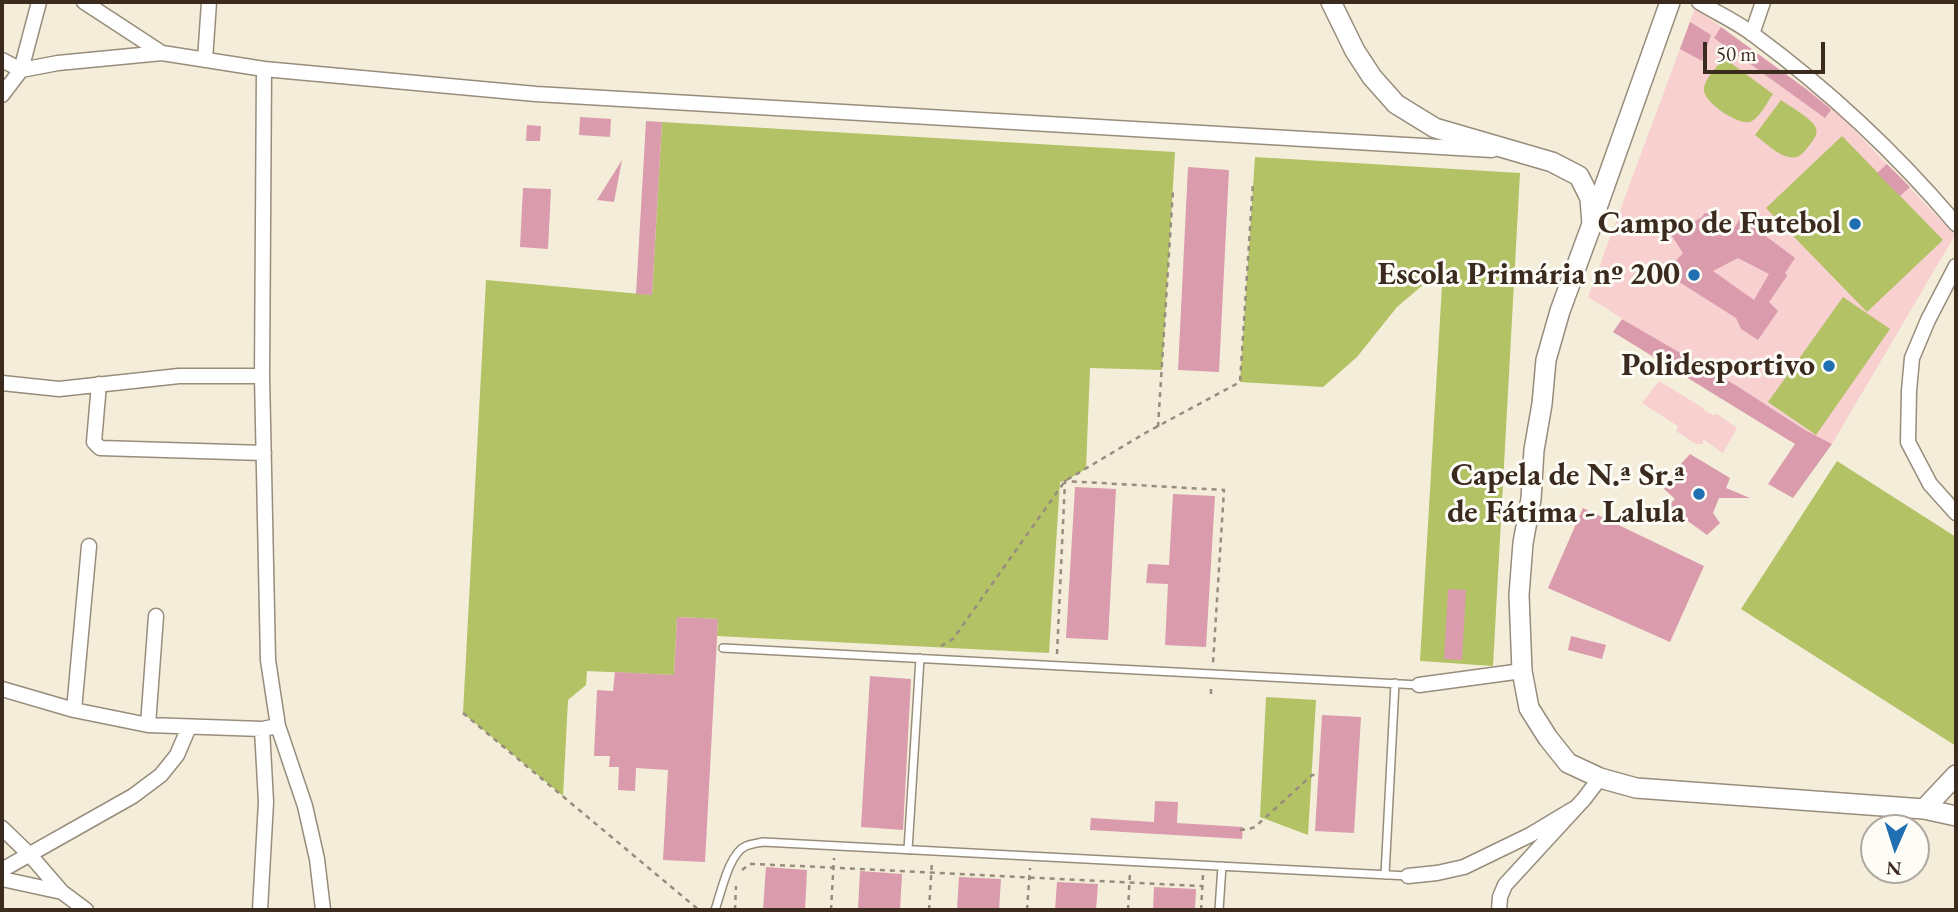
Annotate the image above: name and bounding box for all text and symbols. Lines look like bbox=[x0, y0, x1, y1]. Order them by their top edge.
scale bar bbox=[1706, 28, 1828, 72]
text: 50 m bbox=[1716, 40, 1757, 67]
place label: Campo de Futebol bbox=[1598, 205, 1841, 243]
marker: Campo de Futebol bbox=[1847, 216, 1863, 232]
place label: Escola Primária nº 200 bbox=[1378, 256, 1680, 294]
marker: Escola Primária nº 200 bbox=[1686, 267, 1702, 283]
place label: Polidesportivo bbox=[1621, 347, 1815, 385]
marker: Polidesportivo bbox=[1821, 358, 1837, 374]
place label: Capela de N.ª Sr.ª de Fátima - Lalula bbox=[1447, 457, 1685, 532]
marker: Capela de N.ª Sr.ª de Fátima - Lalula bbox=[1691, 486, 1707, 502]
north arrow bbox=[1860, 814, 1930, 884]
text: N bbox=[1886, 856, 1902, 881]

